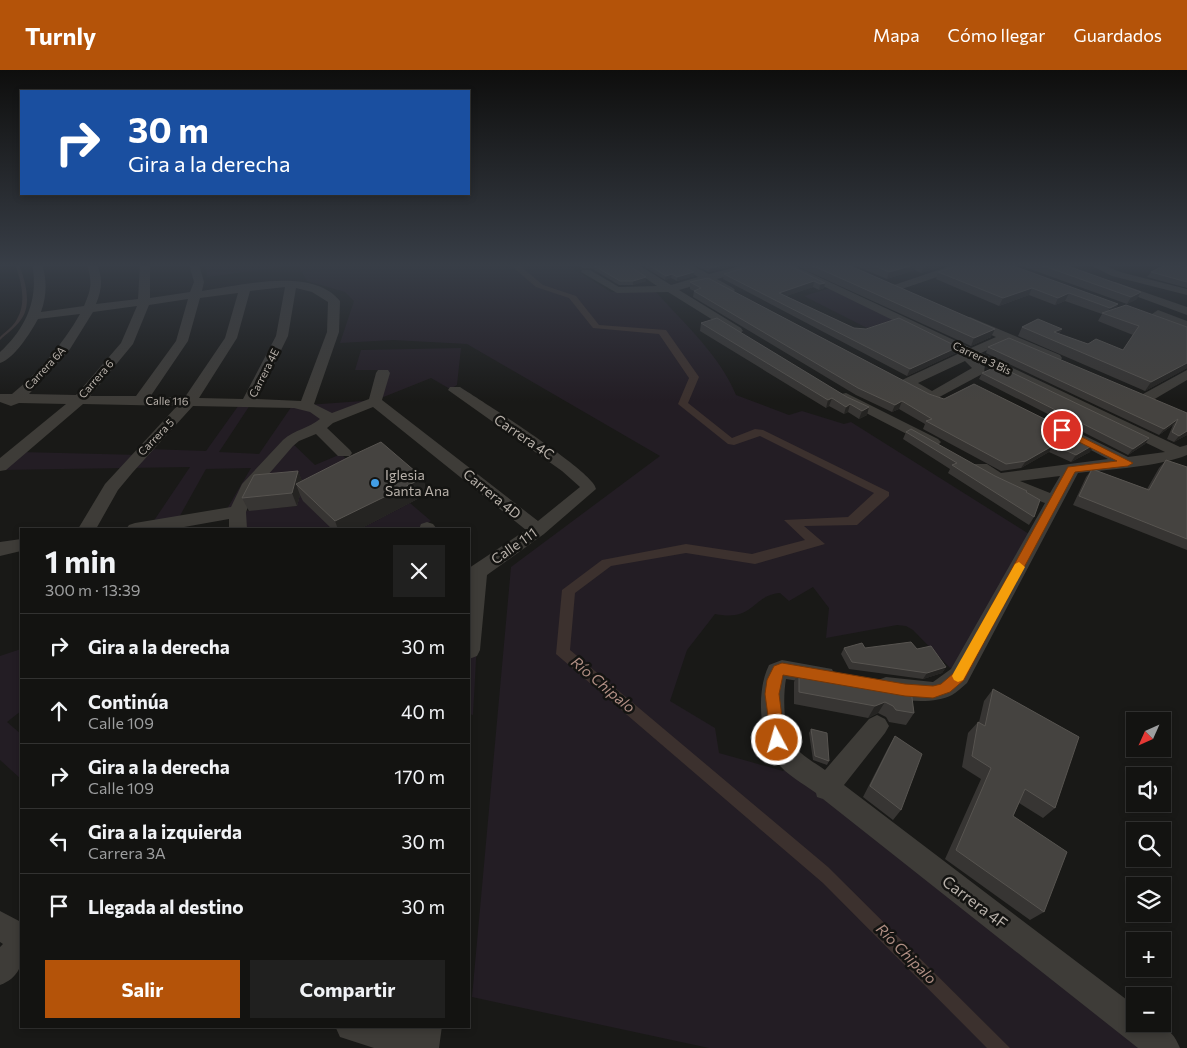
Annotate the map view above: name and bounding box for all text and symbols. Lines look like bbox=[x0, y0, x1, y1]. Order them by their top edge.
text: Turnly bbox=[25, 21, 96, 50]
text: Mapa bbox=[873, 24, 920, 46]
text: Cómo llegar bbox=[948, 24, 1045, 46]
text: Guardados bbox=[1073, 24, 1162, 46]
text: 30 m bbox=[128, 107, 209, 150]
icon: right bbox=[45, 110, 110, 175]
text: Gira a la derecha bbox=[128, 150, 290, 177]
street label: Carrera 3 Bis bbox=[951, 338, 1014, 377]
street label: Carrera 6A bbox=[22, 343, 68, 392]
street label: Carrera 4E bbox=[246, 346, 281, 399]
street label: Carrera 6 bbox=[75, 357, 116, 400]
street label: Calle 116 bbox=[145, 394, 189, 407]
pin bbox=[1041, 409, 1083, 451]
street label: Carrera 4C bbox=[491, 410, 558, 463]
street label: Carrera 5 bbox=[135, 416, 176, 458]
icon: arrive bbox=[1048, 416, 1076, 444]
street label: Carrera 4D bbox=[460, 465, 525, 522]
place label: Iglesia Santa Ana bbox=[385, 466, 449, 499]
marker: Iglesia Santa Ana bbox=[369, 477, 381, 489]
street label: Calle 111 bbox=[488, 524, 540, 567]
text: 1 min bbox=[45, 542, 116, 579]
button: close bbox=[393, 545, 445, 597]
text: 300 m · 13:39 bbox=[45, 580, 141, 599]
icon: right bbox=[45, 632, 73, 660]
text: Gira a la derecha bbox=[88, 635, 230, 658]
text: 30 m bbox=[402, 635, 445, 658]
water label: Río Chipalo bbox=[568, 652, 639, 716]
text: Continúa bbox=[88, 690, 169, 713]
icon: ahead bbox=[45, 697, 73, 725]
text: 40 m bbox=[401, 700, 445, 723]
north arrow bbox=[1126, 712, 1171, 758]
map controls bbox=[1126, 712, 1171, 1032]
text: Calle 109 bbox=[88, 713, 154, 732]
position arrow bbox=[750, 713, 802, 765]
text: Gira a la derecha bbox=[88, 755, 230, 778]
icon: right bbox=[45, 762, 73, 790]
text: 170 m bbox=[394, 765, 445, 788]
button: sound bbox=[1126, 767, 1171, 812]
text: Calle 109 bbox=[88, 778, 154, 797]
text: Gira a la izquierda bbox=[88, 820, 242, 843]
button: search bbox=[1126, 822, 1171, 867]
icon: left bbox=[45, 827, 73, 855]
text: 30 m bbox=[402, 830, 445, 853]
text: Carrera 3A bbox=[88, 843, 166, 862]
street label: Carrera 4F bbox=[939, 871, 1012, 932]
button: layers bbox=[1126, 877, 1171, 922]
icon: arrive bbox=[45, 892, 73, 920]
text: Llegada al destino bbox=[88, 895, 244, 918]
text: 30 m bbox=[402, 895, 445, 918]
water label: Río Chipalo bbox=[873, 919, 941, 987]
button: + bbox=[1126, 932, 1171, 977]
button: Salir bbox=[45, 960, 240, 1018]
button: Compartir bbox=[250, 960, 445, 1018]
button: − bbox=[1126, 987, 1171, 1032]

